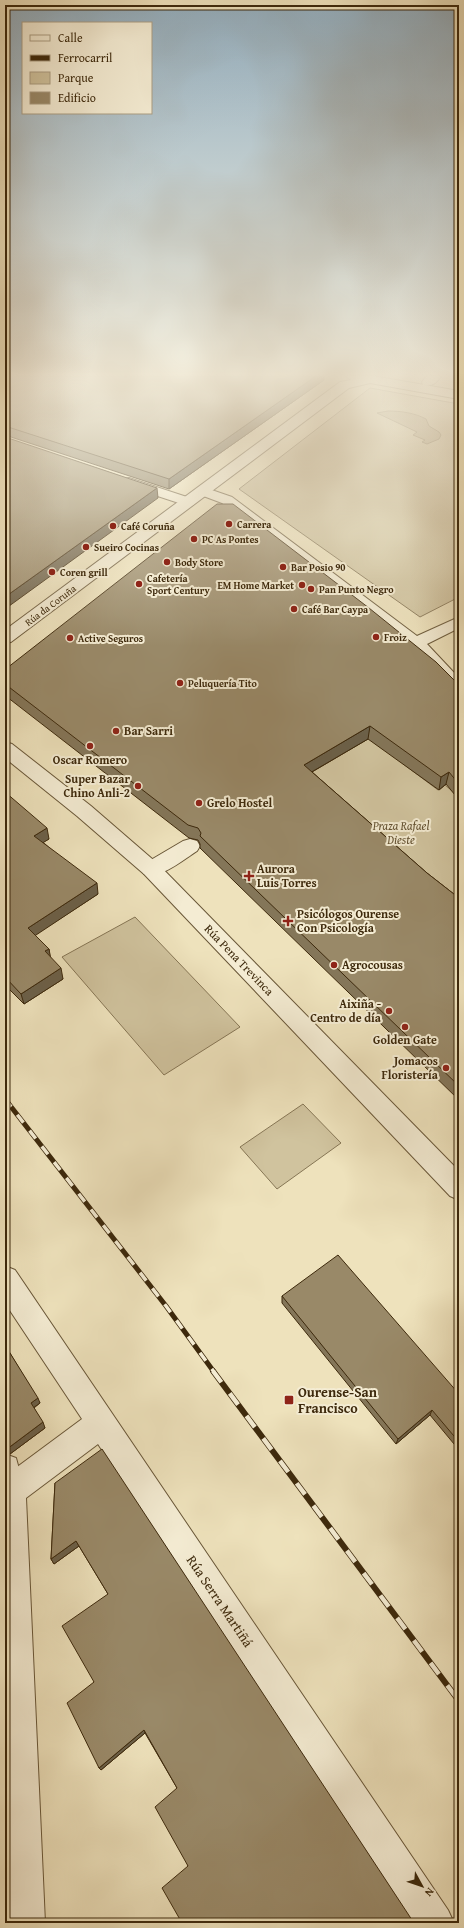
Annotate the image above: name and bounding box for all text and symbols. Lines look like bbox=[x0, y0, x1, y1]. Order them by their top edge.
legend bbox=[22, 22, 152, 114]
text: Calle bbox=[58, 29, 83, 46]
text: Ferrocarril bbox=[58, 49, 113, 66]
text: Parque bbox=[58, 69, 94, 86]
text: Edificio bbox=[58, 89, 96, 106]
place label: Carrera bbox=[237, 517, 272, 532]
place label: Café Coruña bbox=[121, 519, 176, 534]
marker: Carrera bbox=[224, 519, 234, 529]
marker: Café Coruña bbox=[108, 521, 118, 531]
place label: PC As Pontes bbox=[202, 532, 259, 547]
marker: PC As Pontes bbox=[189, 534, 199, 544]
place label: Sueiro Cocinas bbox=[94, 540, 159, 555]
marker: Sueiro Cocinas bbox=[81, 542, 91, 552]
place label: Body Store bbox=[175, 555, 223, 570]
marker: Body Store bbox=[162, 557, 172, 567]
place label: Bar Posio 90 bbox=[291, 560, 346, 575]
marker: Bar Posio 90 bbox=[278, 562, 288, 572]
place label: Coren grill bbox=[60, 565, 108, 580]
marker: Coren grill bbox=[47, 567, 57, 577]
place label: Cafetería Sport Century bbox=[147, 571, 210, 598]
place label: EM Home Market bbox=[217, 578, 294, 593]
marker: Cafetería Sport Century bbox=[134, 579, 144, 589]
marker: EM Home Market bbox=[297, 580, 307, 590]
street label: Rúa da Coruña bbox=[22, 581, 79, 630]
place label: Pan Punto Negro bbox=[319, 582, 394, 597]
marker: Pan Punto Negro bbox=[306, 584, 316, 594]
place label: Café Bar Caypa bbox=[302, 602, 369, 617]
marker: Café Bar Caypa bbox=[289, 604, 299, 614]
place label: Froiz bbox=[384, 630, 407, 645]
place label: Active Seguros bbox=[78, 631, 143, 646]
marker: Froiz bbox=[371, 632, 381, 642]
marker: Active Seguros bbox=[65, 633, 75, 643]
place label: Peluquería Tito bbox=[188, 676, 258, 691]
marker: Peluquería Tito bbox=[175, 678, 185, 688]
place label: Bar Sarri bbox=[124, 722, 173, 739]
marker: Bar Sarri bbox=[111, 726, 121, 736]
marker: Oscar Romero bbox=[85, 741, 95, 751]
place label: Oscar Romero bbox=[53, 751, 128, 768]
place label: Super Bazar Chino Anli-2 bbox=[64, 770, 130, 801]
marker: Super Bazar Chino Anli-2 bbox=[133, 781, 143, 791]
place label: Grelo Hostel bbox=[207, 794, 273, 811]
marker: Grelo Hostel bbox=[194, 798, 204, 808]
park label: Praza Rafael Dieste bbox=[372, 817, 429, 848]
place label: Aurora Luis Torres bbox=[257, 860, 317, 891]
marker: Aurora Luis Torres bbox=[244, 871, 254, 881]
place label: Psicólogos Ourense Con Psicología bbox=[297, 905, 399, 936]
marker: Psicólogos Ourense Con Psicología bbox=[282, 915, 294, 927]
street label: Rúa Pena Trevinca bbox=[201, 920, 278, 999]
place label: Agrocousas bbox=[342, 956, 403, 973]
marker: Agrocousas bbox=[329, 960, 339, 970]
place label: Aixiña - Centro de día bbox=[310, 995, 382, 1026]
marker: Aixiña - Centro de día bbox=[384, 1006, 394, 1016]
marker: Golden Gate bbox=[400, 1022, 410, 1032]
place label: Golden Gate bbox=[373, 1031, 437, 1048]
place label: Jomacos Floristería bbox=[381, 1052, 439, 1083]
marker: Jomacos Floristería bbox=[441, 1063, 451, 1073]
place label: Ourense-San Francisco bbox=[298, 1382, 378, 1418]
marker: Ourense-San Francisco bbox=[283, 1394, 295, 1406]
street label: Rúa Serra Martiñá bbox=[182, 1551, 258, 1651]
north arrow bbox=[402, 1866, 442, 1906]
text: N bbox=[421, 1884, 438, 1901]

